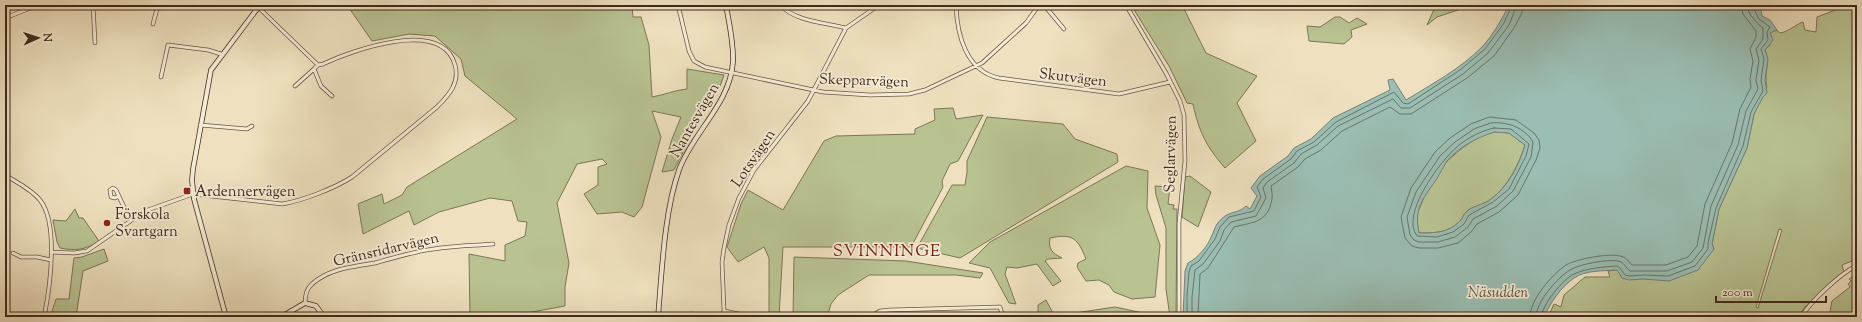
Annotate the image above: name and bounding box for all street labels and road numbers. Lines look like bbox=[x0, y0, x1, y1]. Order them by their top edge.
street label: Skutvägen bbox=[1038, 64, 1108, 93]
street label: Skepparvägen bbox=[818, 69, 910, 94]
street label: Nantesvägen bbox=[665, 79, 725, 162]
street label: Seglarvägen bbox=[1160, 115, 1183, 193]
street label: Lotsvägen bbox=[727, 126, 781, 192]
street label: Gränsridarvägen bbox=[331, 228, 441, 273]

